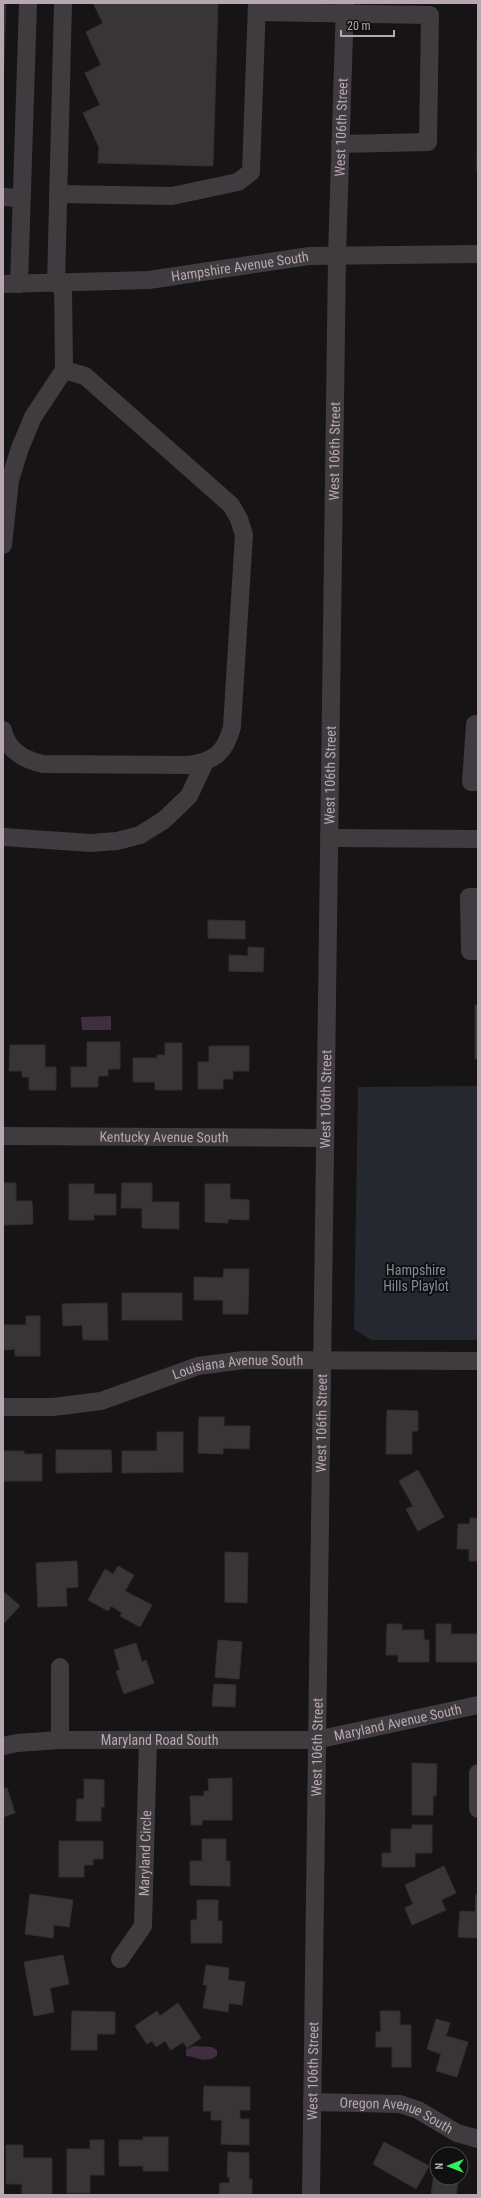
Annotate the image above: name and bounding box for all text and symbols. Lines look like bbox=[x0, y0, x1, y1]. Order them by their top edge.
scale bar bbox=[341, 12, 394, 38]
text: 20 m bbox=[347, 19, 371, 33]
street label: West 106th Street bbox=[331, 78, 351, 177]
street label: Hampshire Avenue South bbox=[170, 248, 310, 285]
street label: West 106th Street bbox=[326, 402, 343, 501]
street label: West 106th Street bbox=[321, 726, 339, 824]
street label: West 106th Street bbox=[317, 1050, 334, 1148]
street label: Kentucky Avenue South bbox=[99, 1129, 229, 1145]
park label: Hampshire Hills Playlot bbox=[383, 1262, 449, 1294]
street label: Louisiana Avenue South bbox=[170, 1352, 303, 1383]
street label: West 106th Street bbox=[313, 1374, 330, 1472]
street label: West 106th Street bbox=[308, 1698, 326, 1796]
street label: Maryland Avenue South bbox=[332, 1701, 463, 1744]
street label: Maryland Road South bbox=[101, 1732, 218, 1748]
street label: Maryland Circle bbox=[136, 1810, 154, 1896]
street label: West 106th Street bbox=[304, 2022, 321, 2120]
street label: Oregon Avenue South bbox=[340, 2095, 456, 2137]
north arrow bbox=[429, 2146, 469, 2186]
text: N bbox=[433, 2162, 446, 2169]

